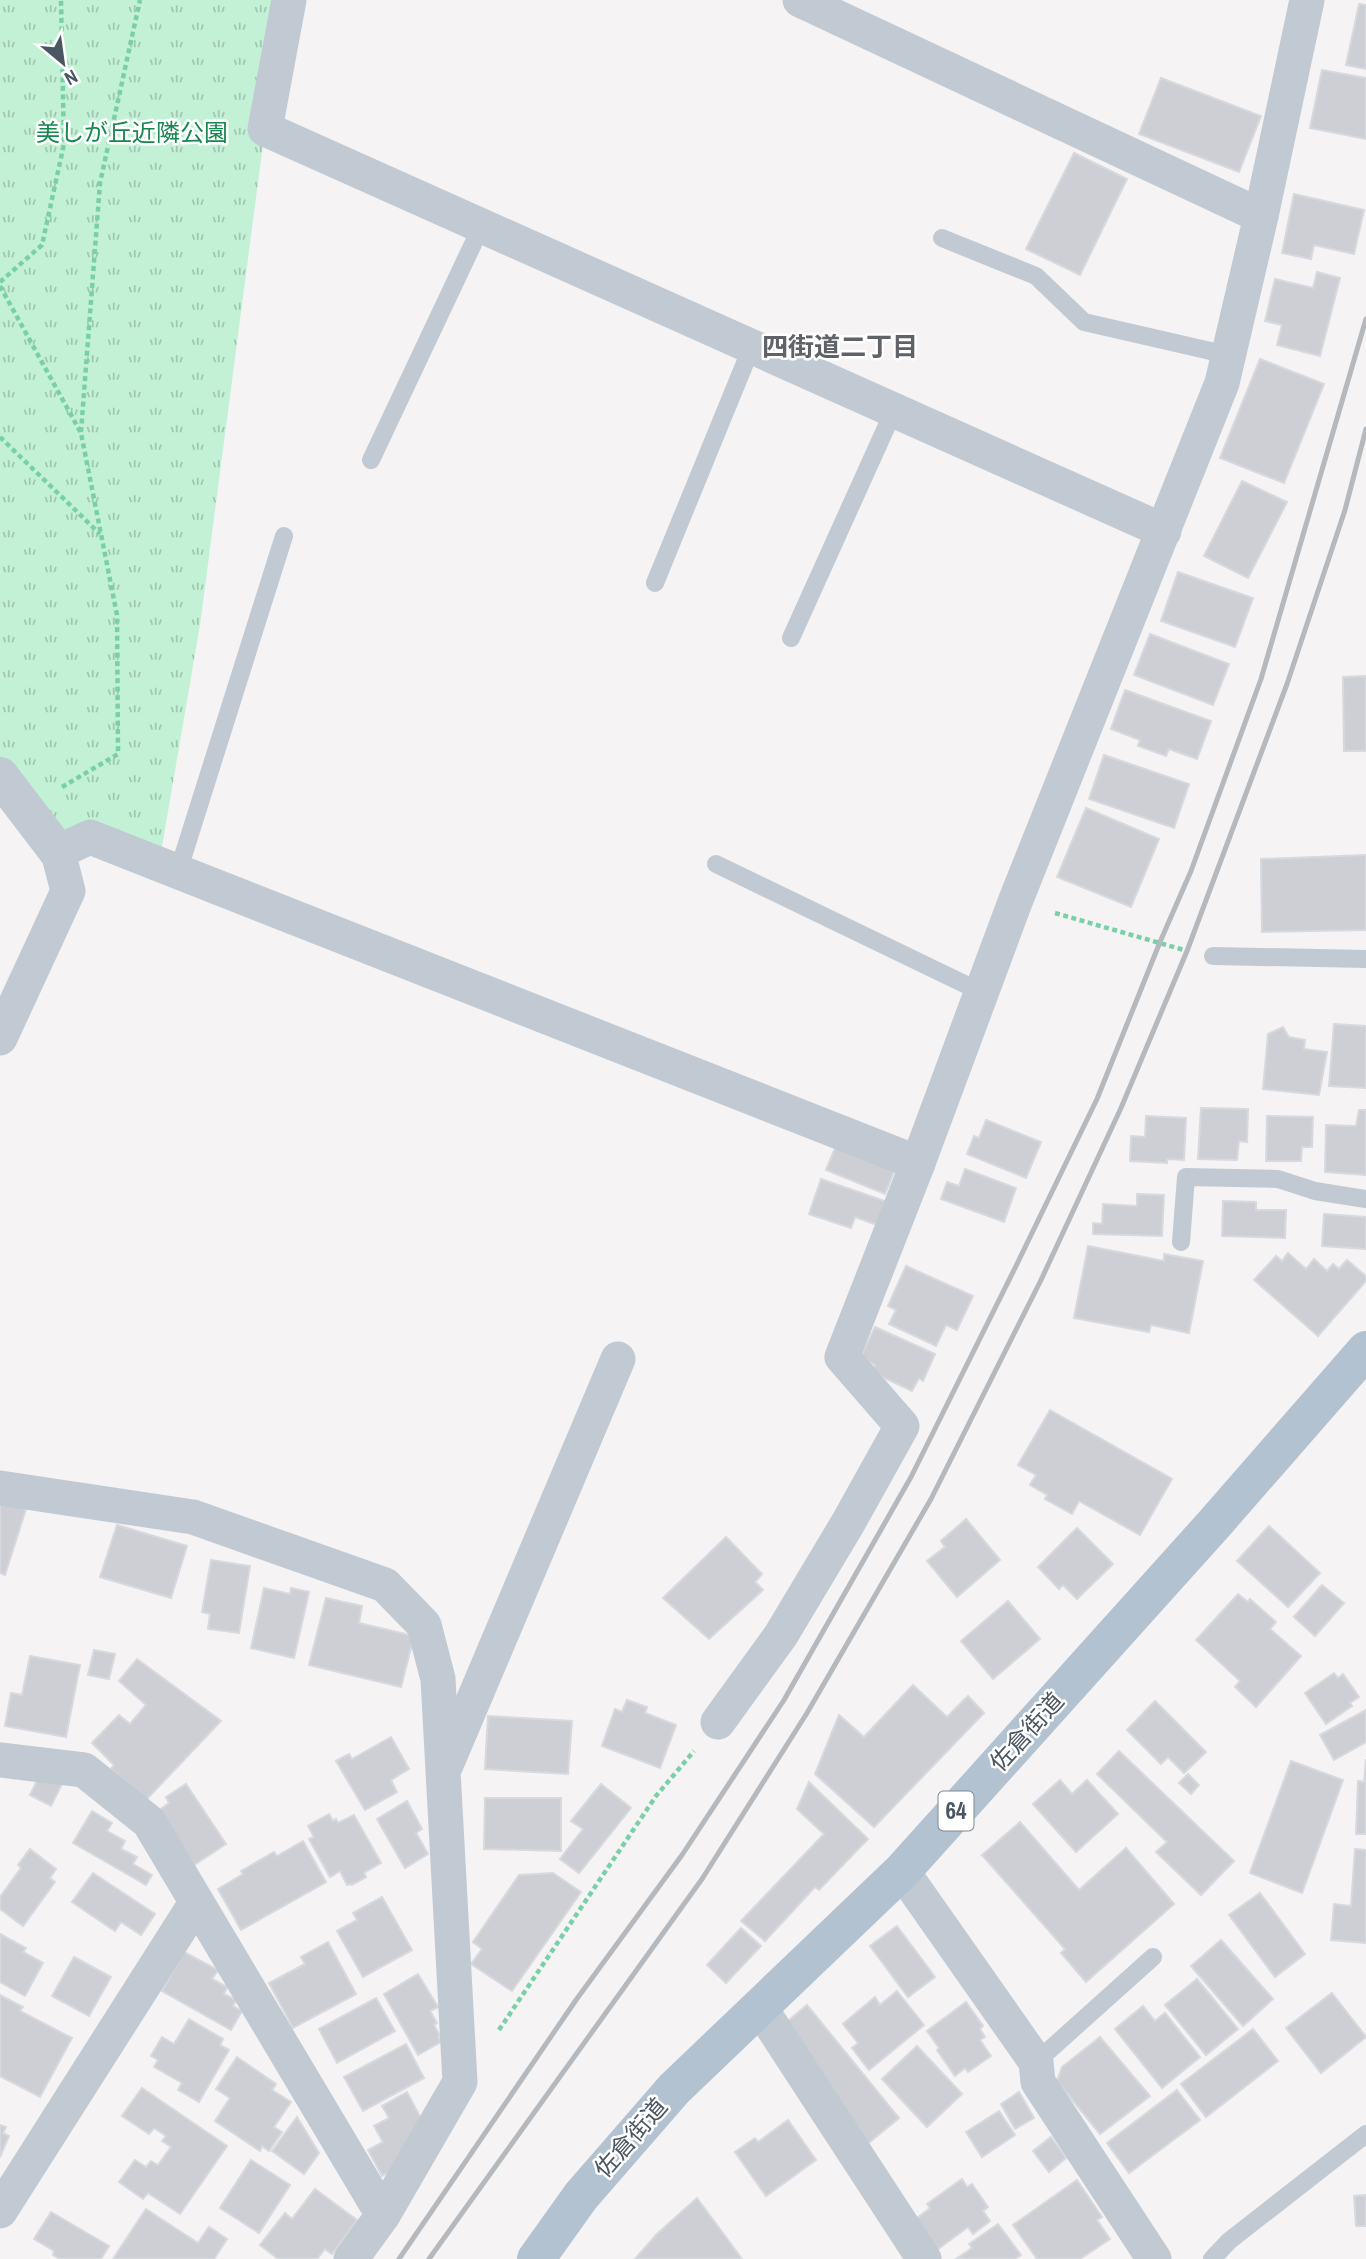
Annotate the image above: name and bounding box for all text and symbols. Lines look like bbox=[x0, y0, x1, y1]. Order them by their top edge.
north arrow bbox=[28, 28, 98, 98]
text: N bbox=[60, 64, 82, 92]
park label: 美しが丘近隣公園 bbox=[36, 116, 228, 148]
district label: 四街道二丁目 bbox=[762, 329, 918, 364]
street label: 佐倉街道 bbox=[982, 1685, 1070, 1778]
road number: 64 bbox=[939, 1792, 974, 1830]
street label: 佐倉街道 bbox=[587, 2091, 674, 2184]

